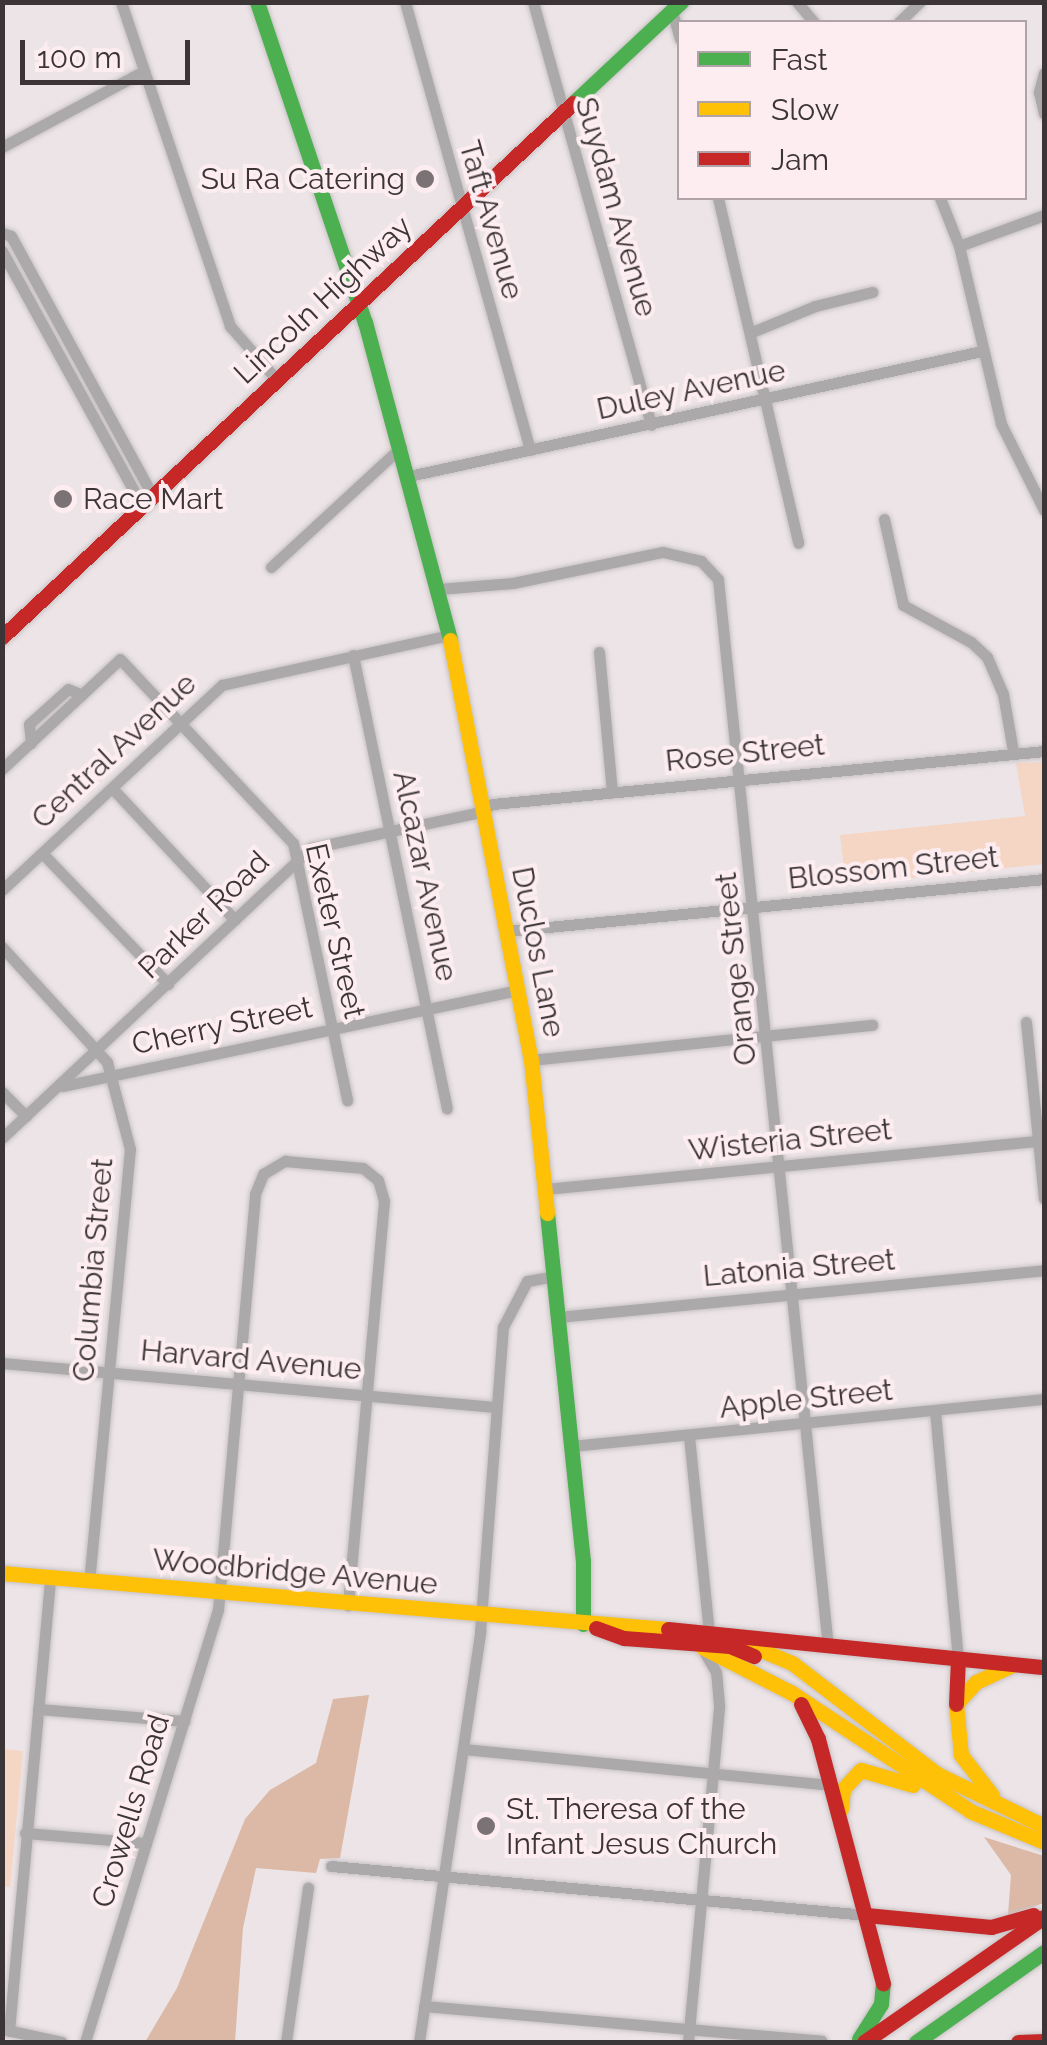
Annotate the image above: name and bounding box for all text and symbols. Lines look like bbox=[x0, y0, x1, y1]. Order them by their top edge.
scale bar bbox=[25, 20, 195, 82]
legend bbox=[677, 20, 1027, 200]
text: 100 m bbox=[37, 40, 122, 75]
text: Fast bbox=[771, 42, 828, 77]
text: Slow bbox=[771, 92, 839, 127]
street label: Suydam Avenue bbox=[567, 93, 665, 321]
street label: Taft Avenue bbox=[451, 136, 531, 304]
text: Jam bbox=[771, 142, 829, 177]
place label: Su Ra Catering bbox=[201, 161, 405, 197]
marker: Su Ra Catering bbox=[414, 168, 436, 190]
street label: Lincoln Highway bbox=[227, 209, 419, 391]
street label: Duley Avenue bbox=[592, 352, 790, 428]
place label: Race Mart bbox=[83, 481, 223, 517]
marker: Race Mart bbox=[52, 488, 74, 510]
street label: Central Avenue bbox=[24, 665, 204, 837]
street label: Rose Street bbox=[664, 727, 826, 779]
street label: Alcazar Avenue bbox=[385, 767, 465, 985]
street label: Blossom Street bbox=[786, 839, 1000, 897]
street label: Exeter Street bbox=[297, 840, 373, 1022]
street label: Parker Road bbox=[131, 844, 277, 986]
street label: Duclos Lane bbox=[504, 864, 572, 1040]
street label: Orange Street bbox=[708, 871, 764, 1067]
street label: Cherry Street bbox=[128, 989, 316, 1063]
street label: Wisteria Street bbox=[687, 1111, 893, 1169]
street label: Columbia Street bbox=[65, 1157, 121, 1383]
street label: Latonia Street bbox=[702, 1242, 896, 1294]
street label: Harvard Avenue bbox=[139, 1332, 363, 1388]
street label: Apple Street bbox=[718, 1372, 894, 1426]
street label: Woodbridge Avenue bbox=[150, 1542, 440, 1602]
street label: Crowells Road bbox=[85, 1710, 177, 1912]
place label: St. Theresa of the Infant Jesus Church bbox=[506, 1791, 778, 1862]
marker: St. Theresa of the Infant Jesus Church bbox=[475, 1815, 497, 1837]

